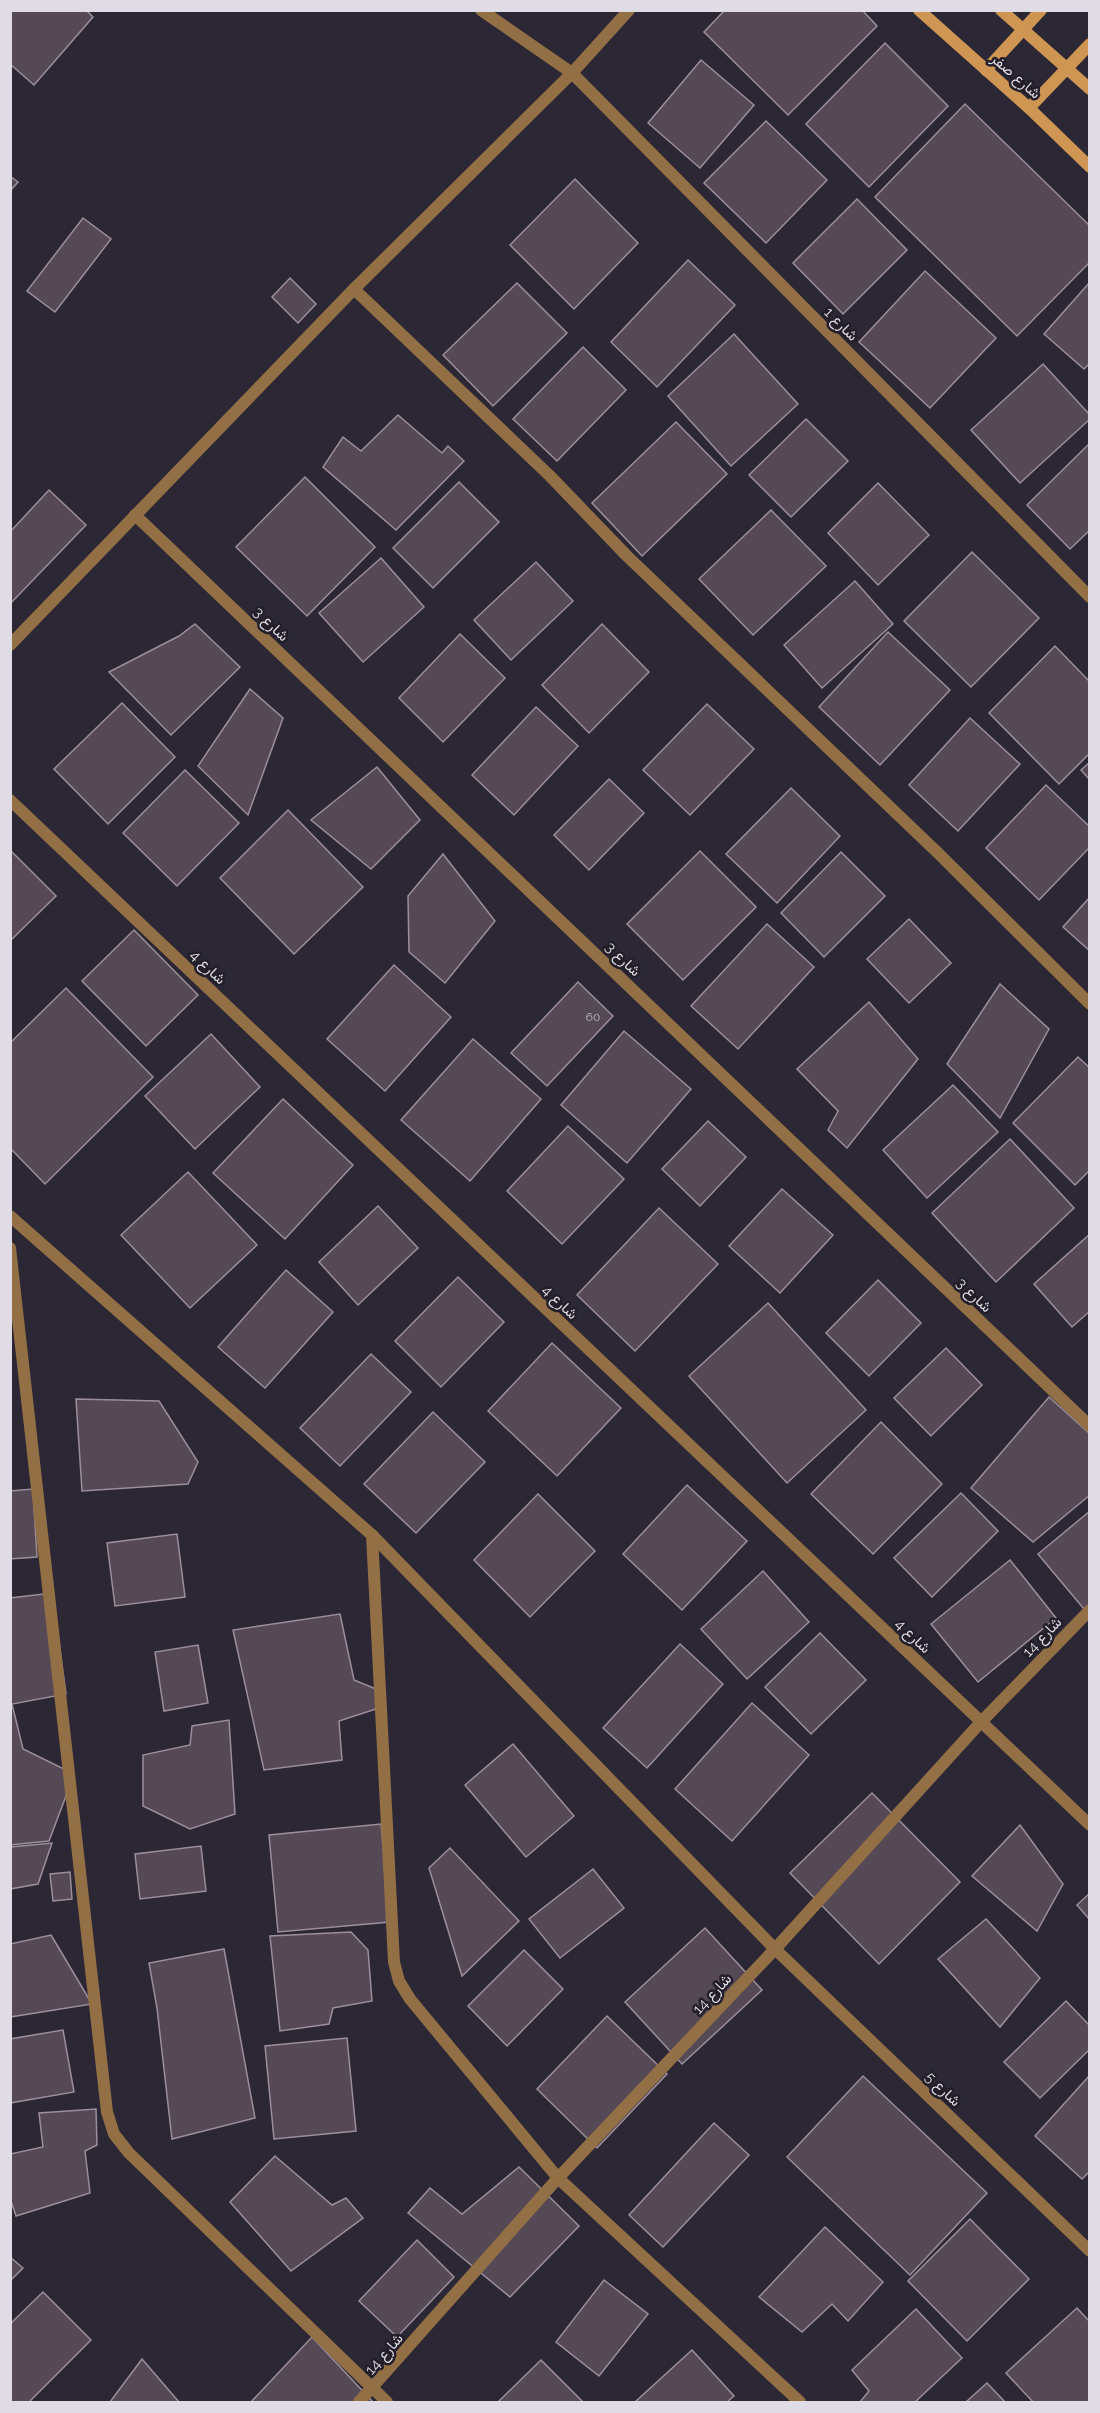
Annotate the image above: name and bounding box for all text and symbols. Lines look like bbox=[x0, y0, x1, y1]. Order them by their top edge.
street label: شارع صفر bbox=[985, 49, 1045, 104]
street label: شارع 1 bbox=[819, 303, 862, 346]
street label: شارع 3 bbox=[248, 603, 292, 647]
street label: شارع 3 bbox=[600, 938, 644, 982]
street label: شارع 4 bbox=[185, 946, 230, 990]
house number: 60 bbox=[586, 1010, 600, 1024]
street label: شارع 3 bbox=[951, 1274, 995, 1318]
street label: شارع 4 bbox=[537, 1281, 582, 1325]
street label: شارع 14 bbox=[1019, 1613, 1067, 1662]
street label: شارع 4 bbox=[890, 1615, 935, 1659]
street label: شارع 14 bbox=[689, 1970, 737, 2019]
street label: شارع 5 bbox=[920, 2068, 965, 2112]
street label: شارع 14 bbox=[361, 2330, 408, 2380]

